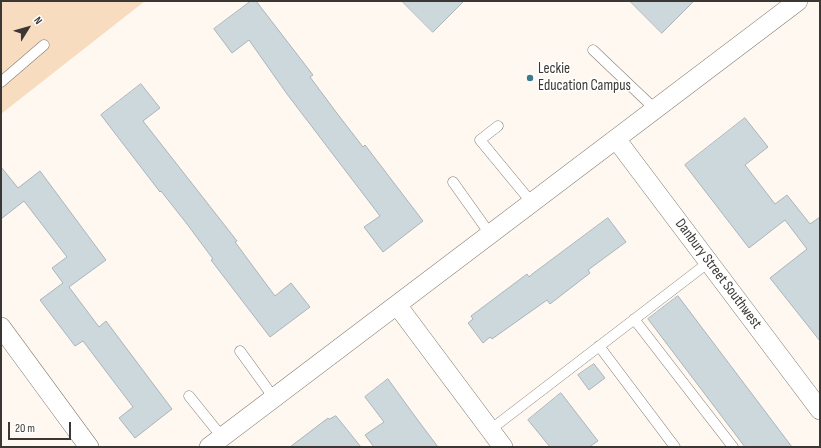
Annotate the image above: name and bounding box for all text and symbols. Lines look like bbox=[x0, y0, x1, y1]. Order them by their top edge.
north arrow bbox=[8, 8, 48, 48]
text: N bbox=[31, 14, 45, 27]
place label: Leckie Education Campus bbox=[538, 60, 631, 95]
marker: Leckie Education Campus bbox=[525, 73, 535, 83]
street label: Danbury Street Southwest bbox=[671, 216, 765, 332]
scale bar bbox=[10, 414, 73, 440]
text: 20 m bbox=[15, 421, 35, 436]

